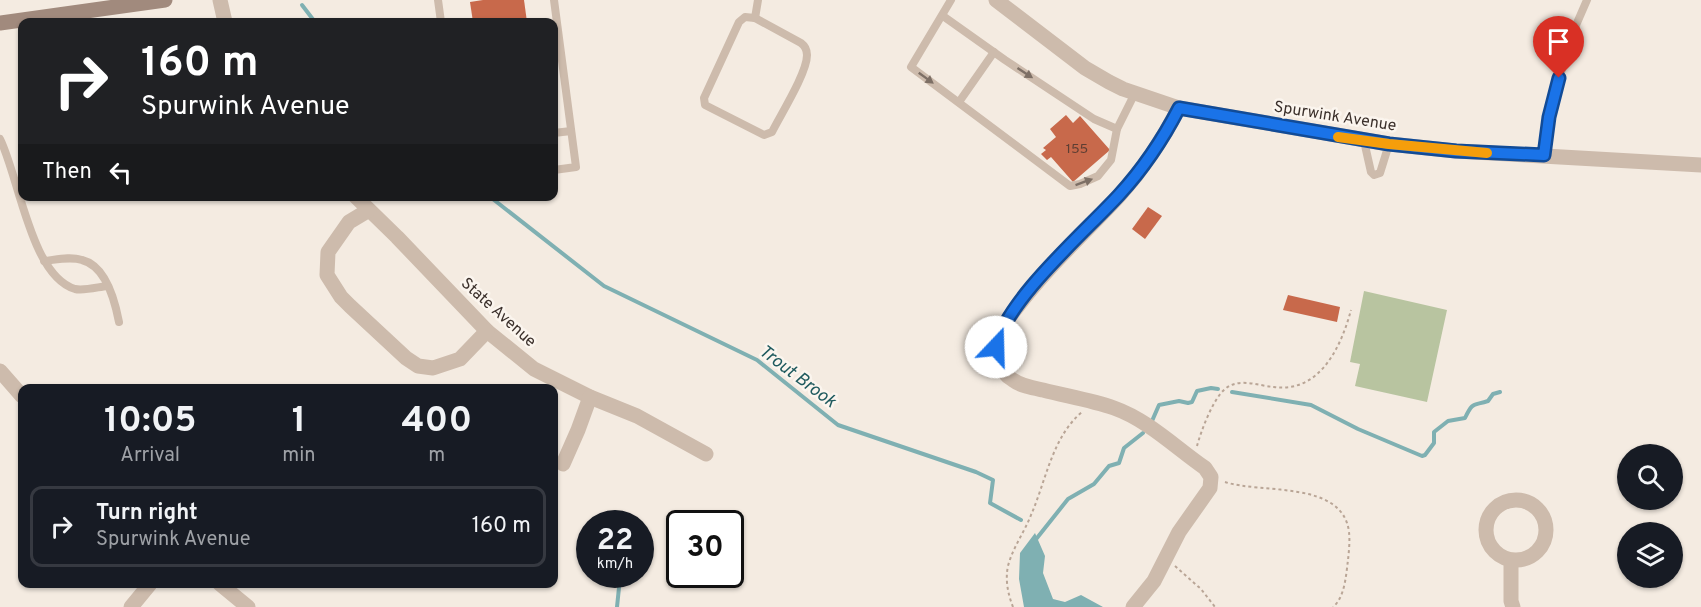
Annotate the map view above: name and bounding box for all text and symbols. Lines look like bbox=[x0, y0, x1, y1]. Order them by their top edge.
pin bbox=[1533, 16, 1584, 78]
icon: arrive bbox=[1542, 25, 1575, 58]
text: 160 m bbox=[141, 38, 259, 91]
icon: right bbox=[42, 42, 120, 120]
one-way arrow bbox=[1017, 67, 1033, 78]
one-way arrow bbox=[918, 72, 934, 83]
text: Spurwink Avenue bbox=[141, 90, 350, 124]
street label: Spurwink Avenue bbox=[1272, 97, 1398, 137]
house number: 155 bbox=[1066, 141, 1088, 158]
icon: left bbox=[104, 156, 137, 189]
text: Then bbox=[42, 159, 92, 186]
one-way arrow bbox=[1075, 177, 1093, 186]
street label: State Avenue bbox=[456, 274, 540, 352]
position arrow bbox=[964, 315, 1028, 379]
water label: Trout Brook bbox=[754, 340, 841, 414]
text: 10:05 bbox=[104, 399, 196, 445]
text: 1 bbox=[292, 399, 306, 445]
text: 400 bbox=[401, 399, 472, 445]
text: Arrival bbox=[120, 443, 180, 469]
text: min bbox=[282, 443, 316, 469]
text: m bbox=[428, 443, 445, 469]
map controls bbox=[1617, 444, 1683, 588]
button: search bbox=[1617, 444, 1683, 510]
text: Turn right bbox=[96, 500, 198, 527]
icon: right bbox=[45, 510, 78, 543]
speed limit sign: 30 bbox=[666, 510, 744, 588]
text: 160 m bbox=[472, 513, 531, 540]
button: layers bbox=[1617, 522, 1683, 588]
text: 22 bbox=[597, 523, 633, 560]
text: Spurwink Avenue bbox=[96, 527, 251, 553]
text: km/h bbox=[597, 555, 633, 574]

